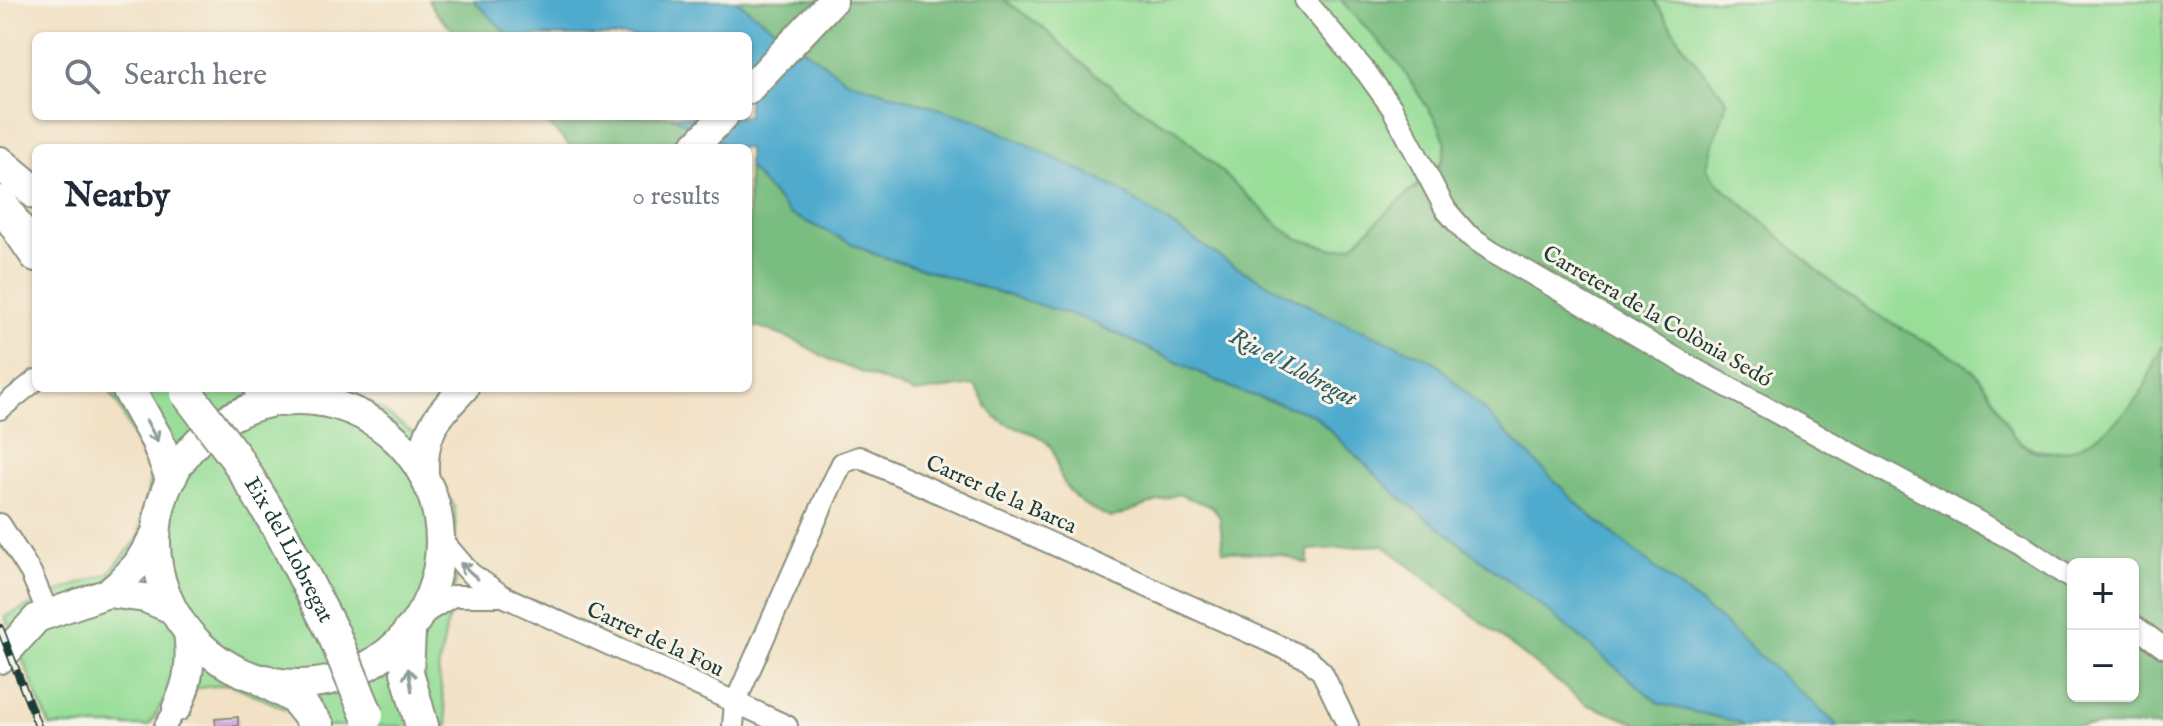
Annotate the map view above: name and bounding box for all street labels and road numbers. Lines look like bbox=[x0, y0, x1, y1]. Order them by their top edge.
street label: Carretera de la Colònia Sedó bbox=[1537, 240, 1777, 394]
street label: Carrer de la Barca bbox=[921, 449, 1081, 541]
street label: Eix del Llobregat bbox=[237, 472, 340, 628]
street label: Carrer de la Fou bbox=[582, 596, 728, 684]

